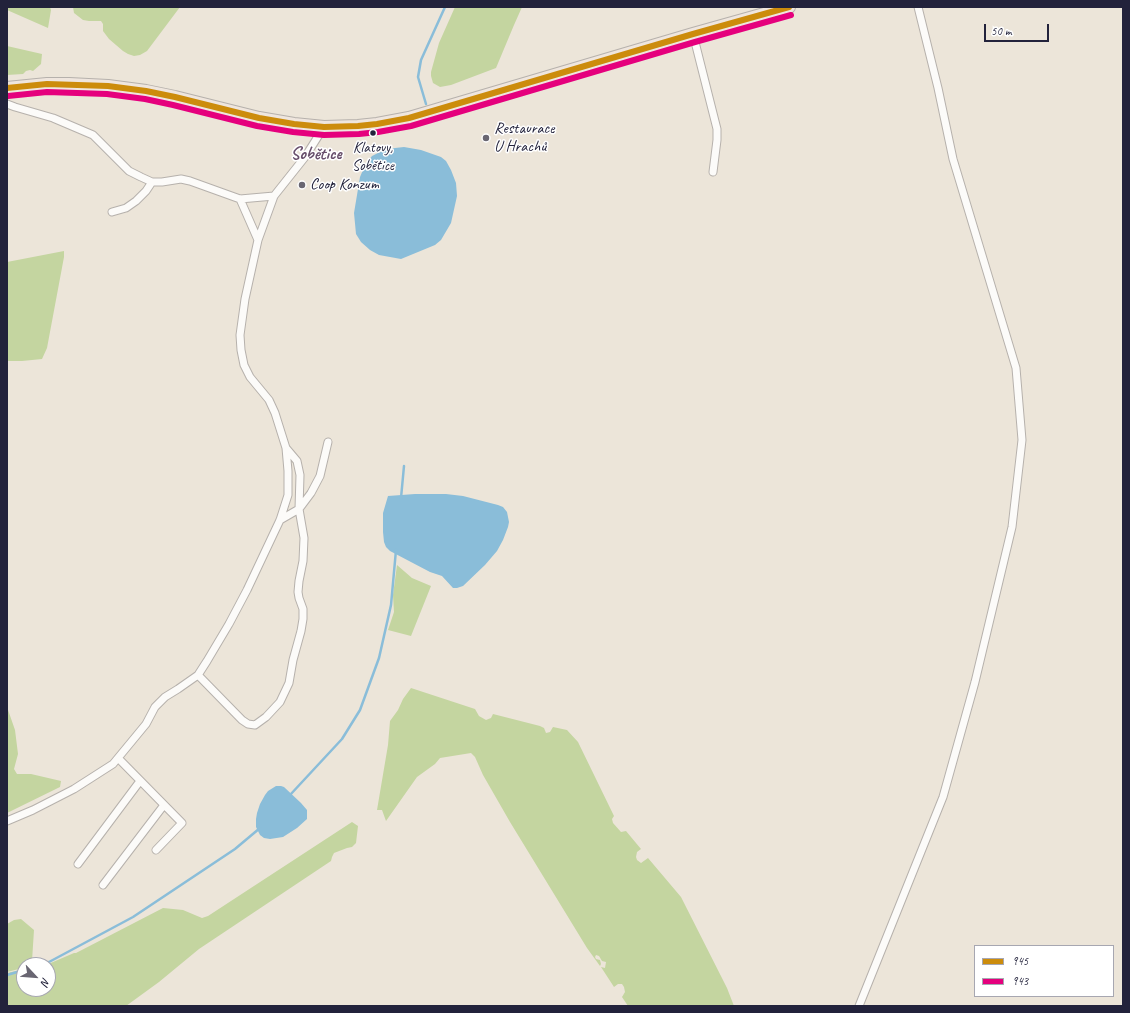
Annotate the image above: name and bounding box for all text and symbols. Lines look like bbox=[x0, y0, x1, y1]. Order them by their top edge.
scale bar bbox=[986, 16, 1051, 42]
text: 50 m bbox=[991, 23, 1011, 39]
place label: Restaurace U Hrachů bbox=[494, 119, 554, 157]
marker: Klatovy, Sobětice bbox=[368, 128, 378, 138]
marker: Restaurace U Hrachů bbox=[481, 133, 491, 143]
place label: Klatovy, Sobětice bbox=[352, 139, 394, 174]
district label: Sobětice bbox=[290, 143, 342, 165]
place label: Coop Konzum bbox=[310, 175, 379, 195]
marker: Coop Konzum bbox=[297, 180, 307, 190]
legend bbox=[974, 945, 1114, 997]
text: 945 bbox=[1012, 953, 1028, 969]
north arrow bbox=[16, 957, 56, 997]
text: 943 bbox=[1012, 973, 1028, 989]
text: N bbox=[38, 976, 54, 988]

